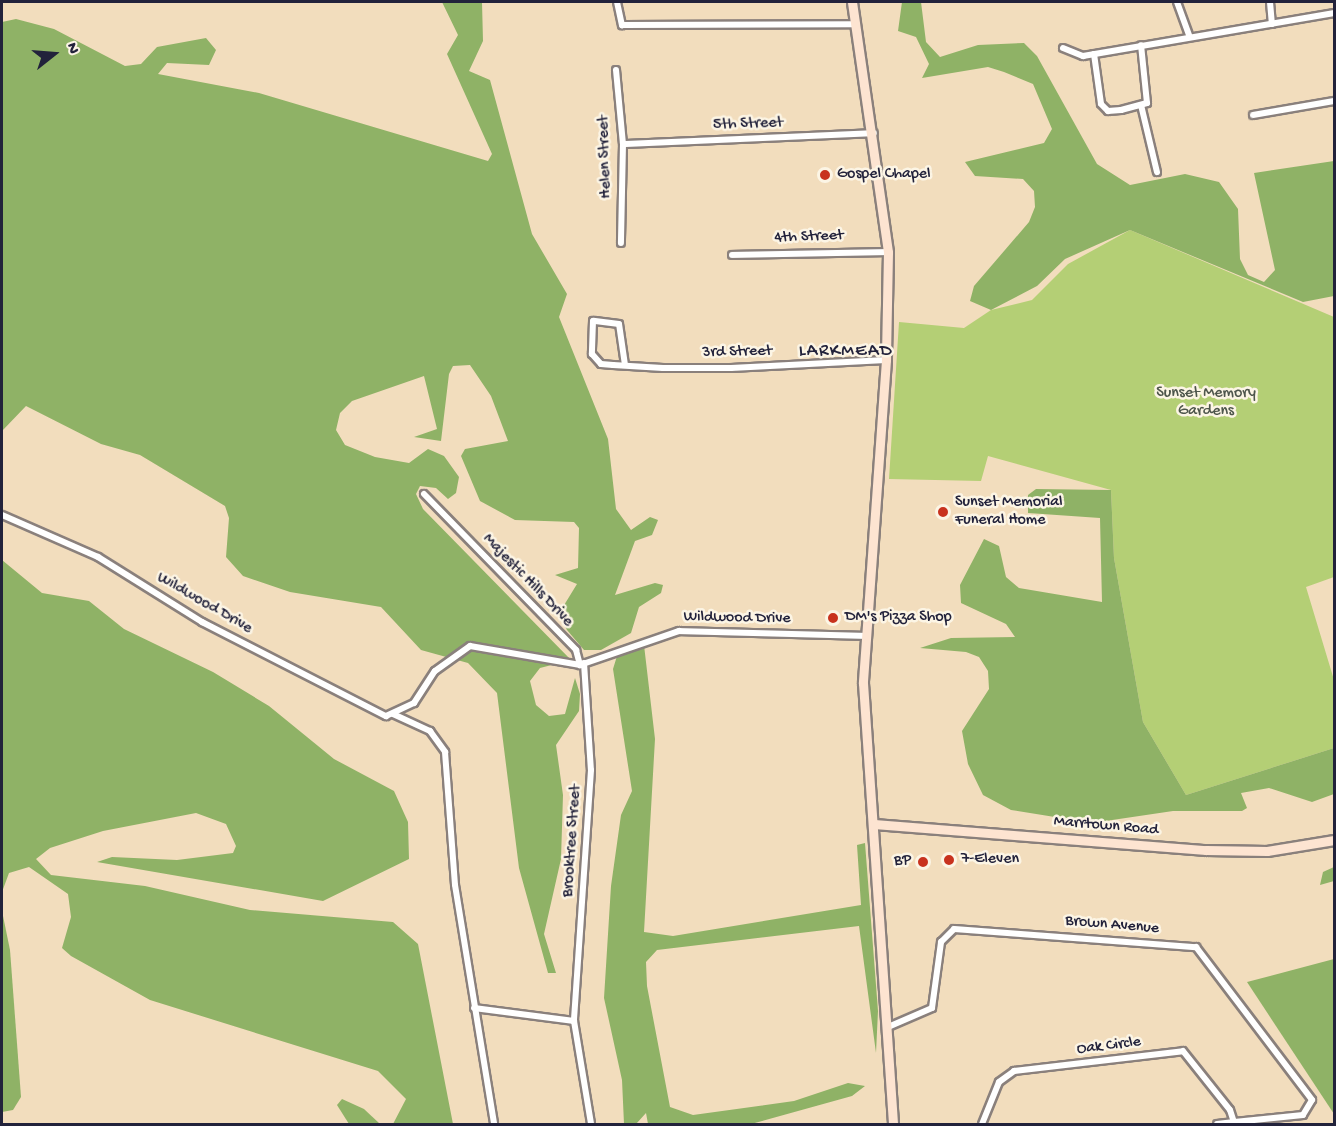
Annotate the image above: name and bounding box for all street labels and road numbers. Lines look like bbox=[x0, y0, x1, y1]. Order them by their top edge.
street label: 5th Street bbox=[713, 114, 783, 136]
street label: Helen Street bbox=[595, 115, 617, 199]
street label: 4th Street bbox=[774, 227, 844, 249]
street label: 3rd Street bbox=[702, 343, 772, 363]
street label: Majestic Hills Drive bbox=[478, 530, 576, 632]
street label: Wildwood Drive bbox=[153, 569, 255, 639]
street label: Wildwood Drive bbox=[683, 608, 791, 630]
street label: Brooktree Street bbox=[559, 784, 587, 898]
street label: Marrtown Road bbox=[1053, 813, 1159, 841]
street label: Brown Avenue bbox=[1064, 912, 1160, 940]
street label: Oak Circle bbox=[1076, 1034, 1142, 1060]

